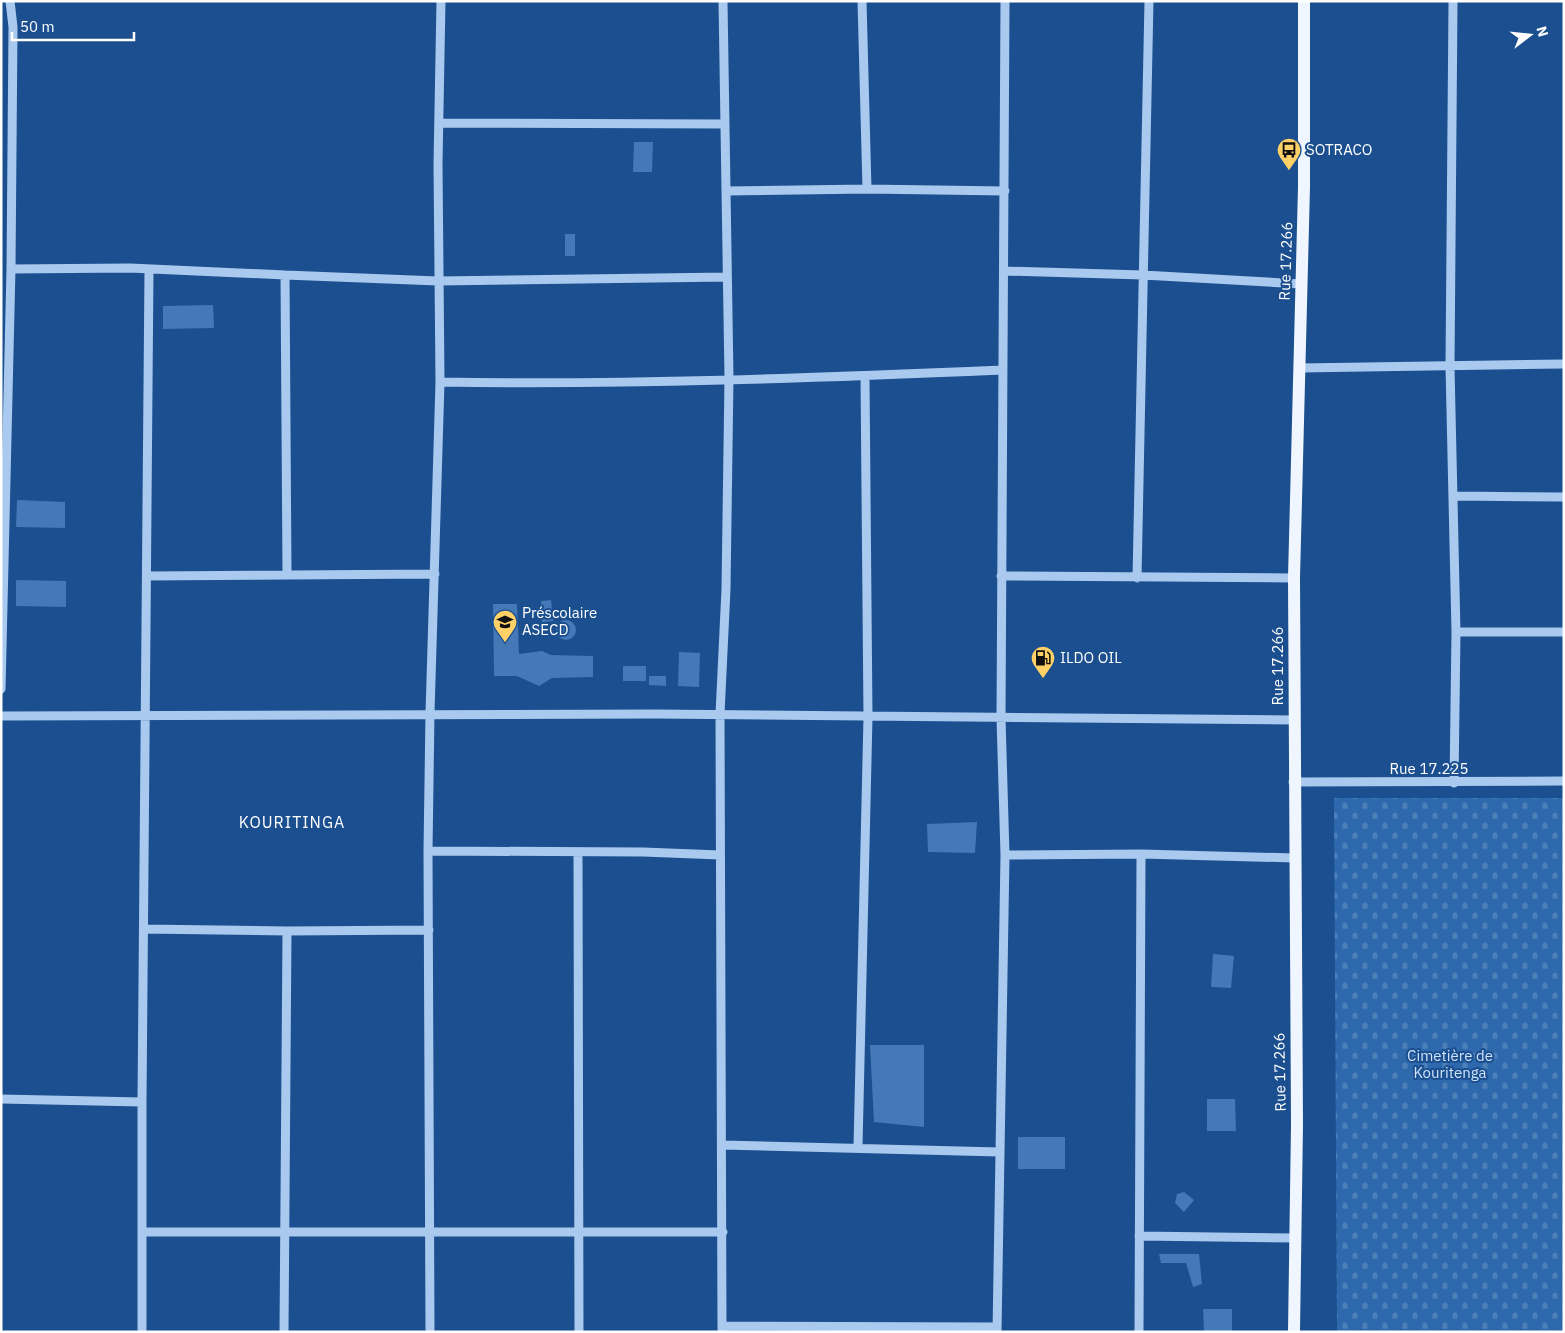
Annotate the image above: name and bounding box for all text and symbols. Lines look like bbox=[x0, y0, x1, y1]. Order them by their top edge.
scale bar bbox=[12, 10, 135, 42]
north arrow bbox=[1505, 10, 1555, 60]
text: 50 m bbox=[20, 17, 55, 36]
text: N bbox=[1532, 24, 1553, 39]
bus stop icon: SOTRACO bbox=[1276, 137, 1302, 171]
place label: SOTRACO bbox=[1306, 140, 1372, 159]
street label: Rue 17.266 bbox=[1275, 221, 1296, 301]
place label: Préscolaire ASECD bbox=[522, 603, 597, 639]
school or university icon: Préscolaire ASECD bbox=[492, 609, 518, 643]
street label: Rue 17.266 bbox=[1268, 627, 1287, 705]
fuel station icon: ILDO OIL bbox=[1030, 645, 1056, 679]
place label: ILDO OIL bbox=[1060, 648, 1122, 667]
street label: Rue 17.225 bbox=[1390, 759, 1468, 778]
district label: KOURITINGA bbox=[239, 812, 345, 832]
street label: Rue 17.266 bbox=[1269, 1032, 1290, 1112]
park label: Cimetière de Kouritenga bbox=[1407, 1046, 1493, 1082]

